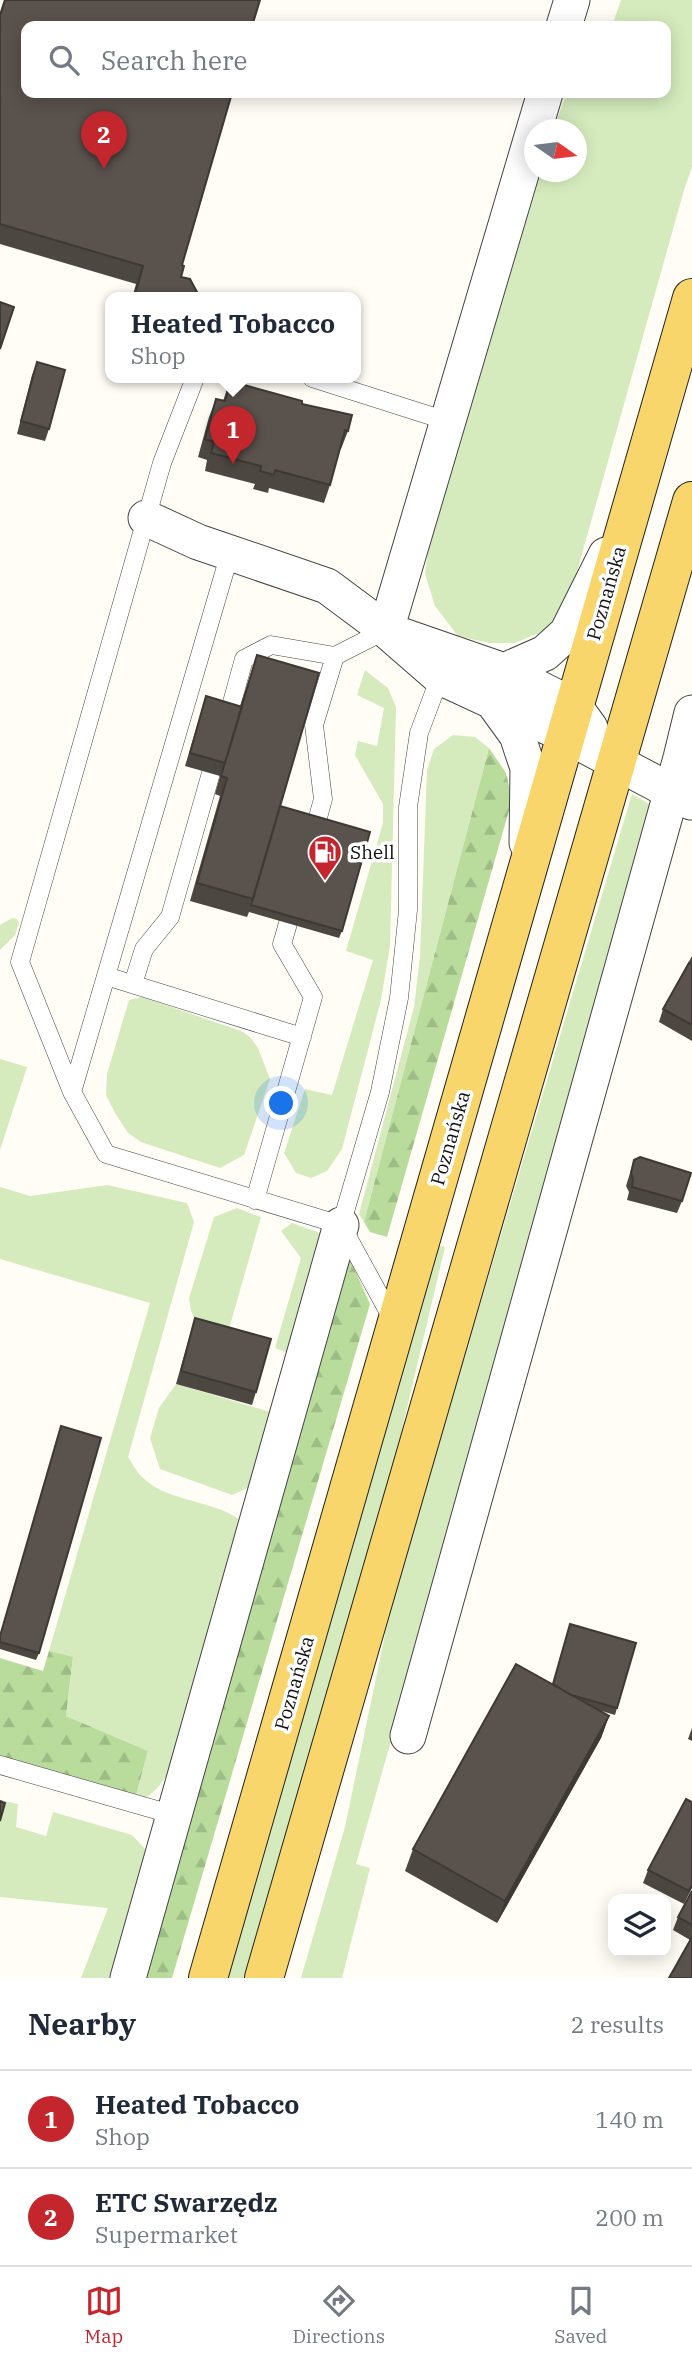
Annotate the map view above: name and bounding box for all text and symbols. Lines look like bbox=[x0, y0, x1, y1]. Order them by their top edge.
search box bbox=[21, 21, 671, 98]
icon: search bbox=[45, 41, 83, 79]
text: Search here bbox=[101, 43, 247, 77]
pin: 2 bbox=[81, 111, 127, 169]
north arrow bbox=[524, 119, 587, 182]
popup bbox=[105, 292, 361, 383]
text: Heated Tobacco bbox=[131, 306, 335, 340]
text: Shop bbox=[131, 340, 186, 370]
pin: 1 bbox=[210, 406, 256, 464]
street label: Poznańska bbox=[581, 543, 631, 643]
fuel station icon: Shell bbox=[306, 833, 344, 882]
place label: Shell bbox=[350, 840, 395, 864]
your location bbox=[264, 1086, 298, 1120]
street label: Poznańska bbox=[425, 1088, 475, 1188]
street label: Poznańska bbox=[269, 1633, 319, 1733]
map controls bbox=[608, 1894, 671, 1957]
button: layers bbox=[608, 1894, 671, 1957]
text: Nearby bbox=[28, 2004, 136, 2043]
text: 2 results bbox=[571, 2009, 664, 2039]
text: Heated Tobacco bbox=[95, 2087, 299, 2121]
text: 1 bbox=[44, 2104, 58, 2134]
text: 140 m bbox=[595, 2104, 664, 2134]
text: Shop bbox=[95, 2121, 150, 2151]
text: ETC Swarzędz bbox=[95, 2185, 277, 2219]
text: 2 bbox=[44, 2202, 58, 2232]
text: 200 m bbox=[595, 2202, 664, 2232]
text: Supermarket bbox=[95, 2219, 238, 2249]
tab: Map bbox=[85, 2282, 123, 2348]
tab: Directions bbox=[292, 2282, 385, 2348]
tab: Saved bbox=[554, 2282, 607, 2348]

